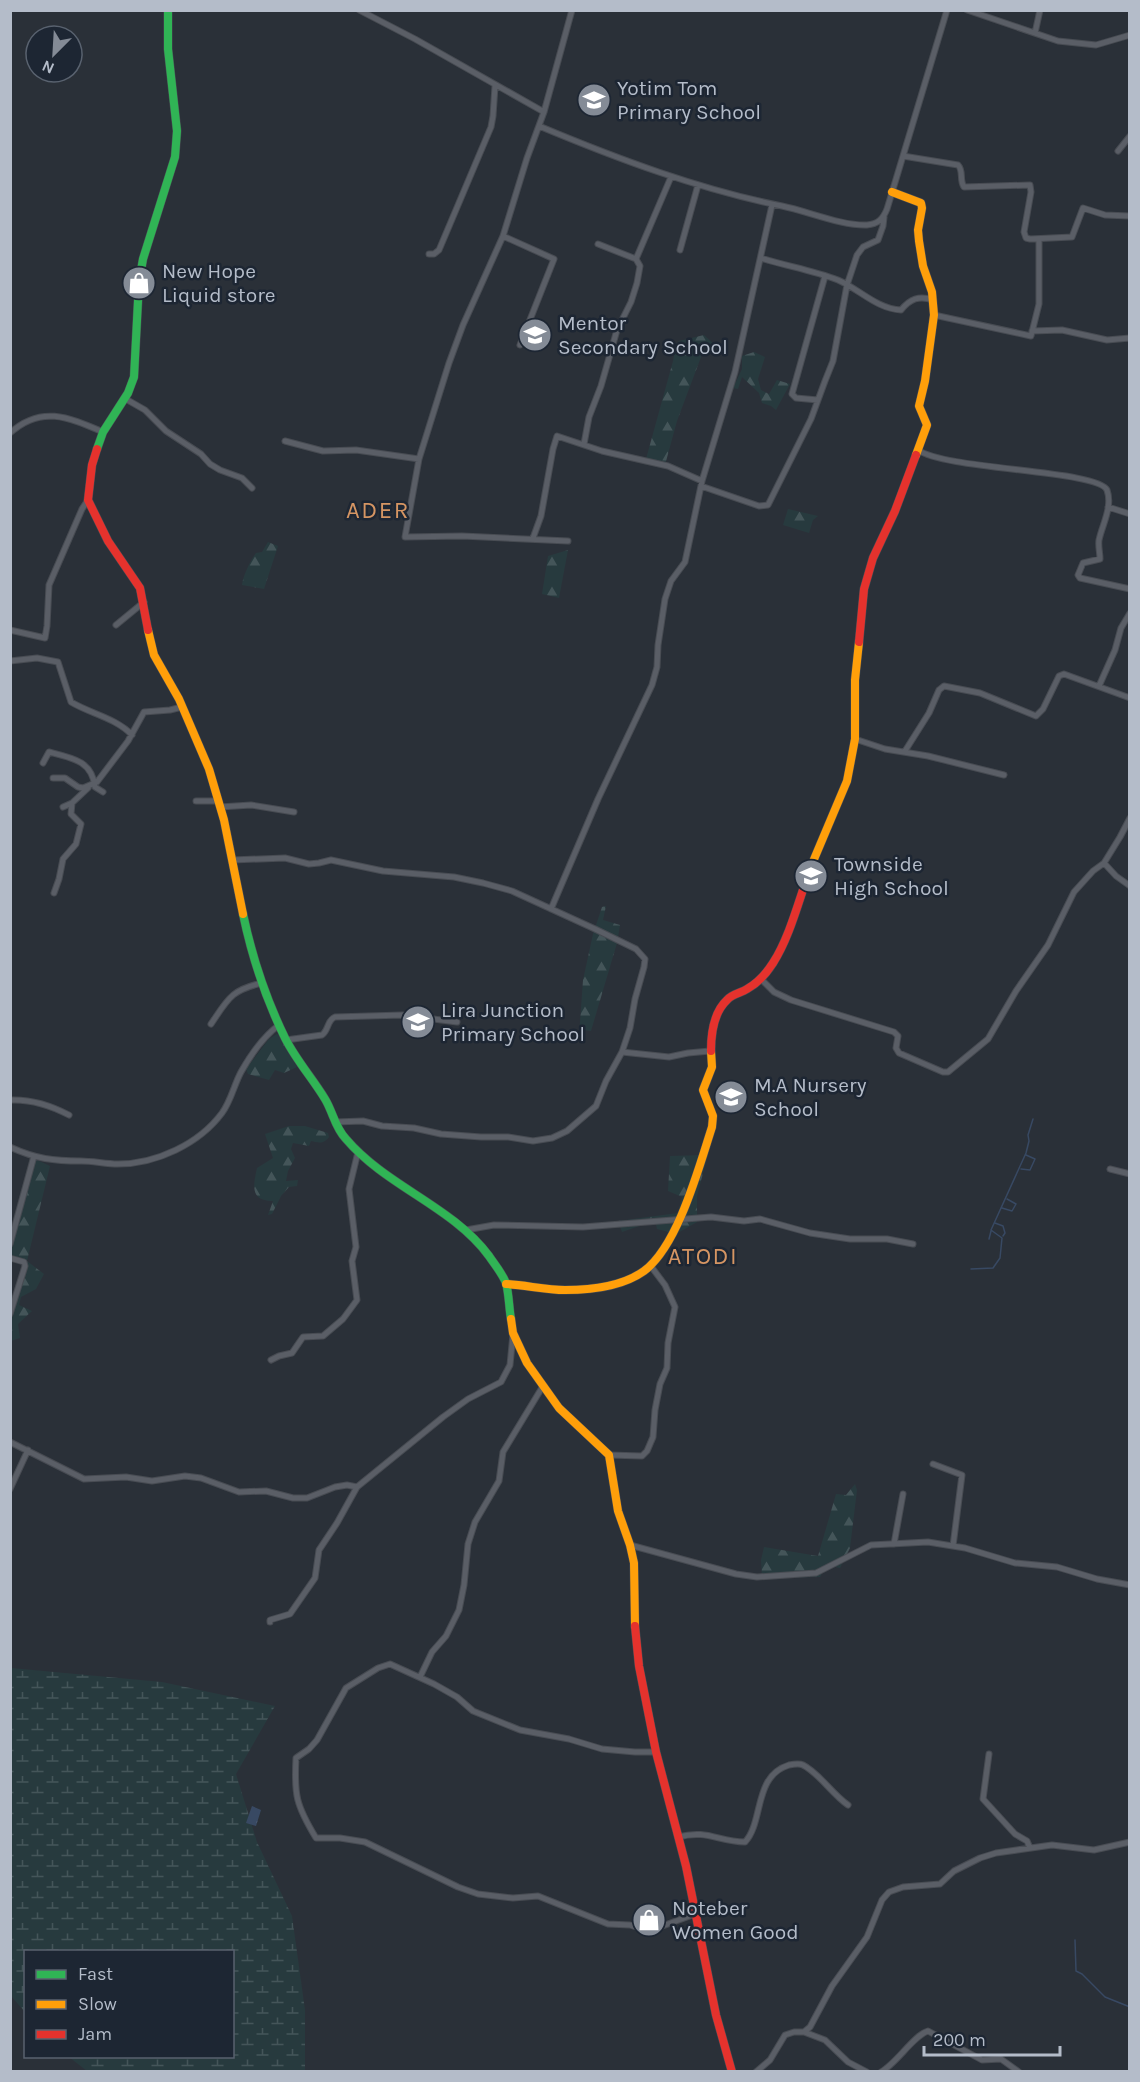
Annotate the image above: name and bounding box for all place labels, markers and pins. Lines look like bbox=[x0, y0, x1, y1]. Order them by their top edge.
place label: Yotim Tom Primary School bbox=[617, 76, 761, 124]
school or university icon: Yotim Tom Primary School bbox=[576, 82, 612, 118]
place label: New Hope Liquid store bbox=[162, 259, 276, 307]
shop icon: New Hope Liquid store bbox=[121, 265, 157, 301]
place label: Mentor Secondary School bbox=[558, 311, 728, 359]
school or university icon: Mentor Secondary School bbox=[517, 317, 553, 353]
place label: Townside High School bbox=[834, 852, 949, 900]
school or university icon: Townside High School bbox=[793, 858, 829, 894]
place label: Lira Junction Primary School bbox=[441, 998, 585, 1046]
school or university icon: Lira Junction Primary School bbox=[400, 1004, 436, 1040]
place label: M.A Nursery School bbox=[754, 1073, 867, 1121]
school or university icon: M.A Nursery School bbox=[713, 1079, 749, 1115]
place label: Noteber Women Good bbox=[672, 1896, 799, 1944]
shop icon: Noteber Women Good bbox=[631, 1902, 667, 1938]

